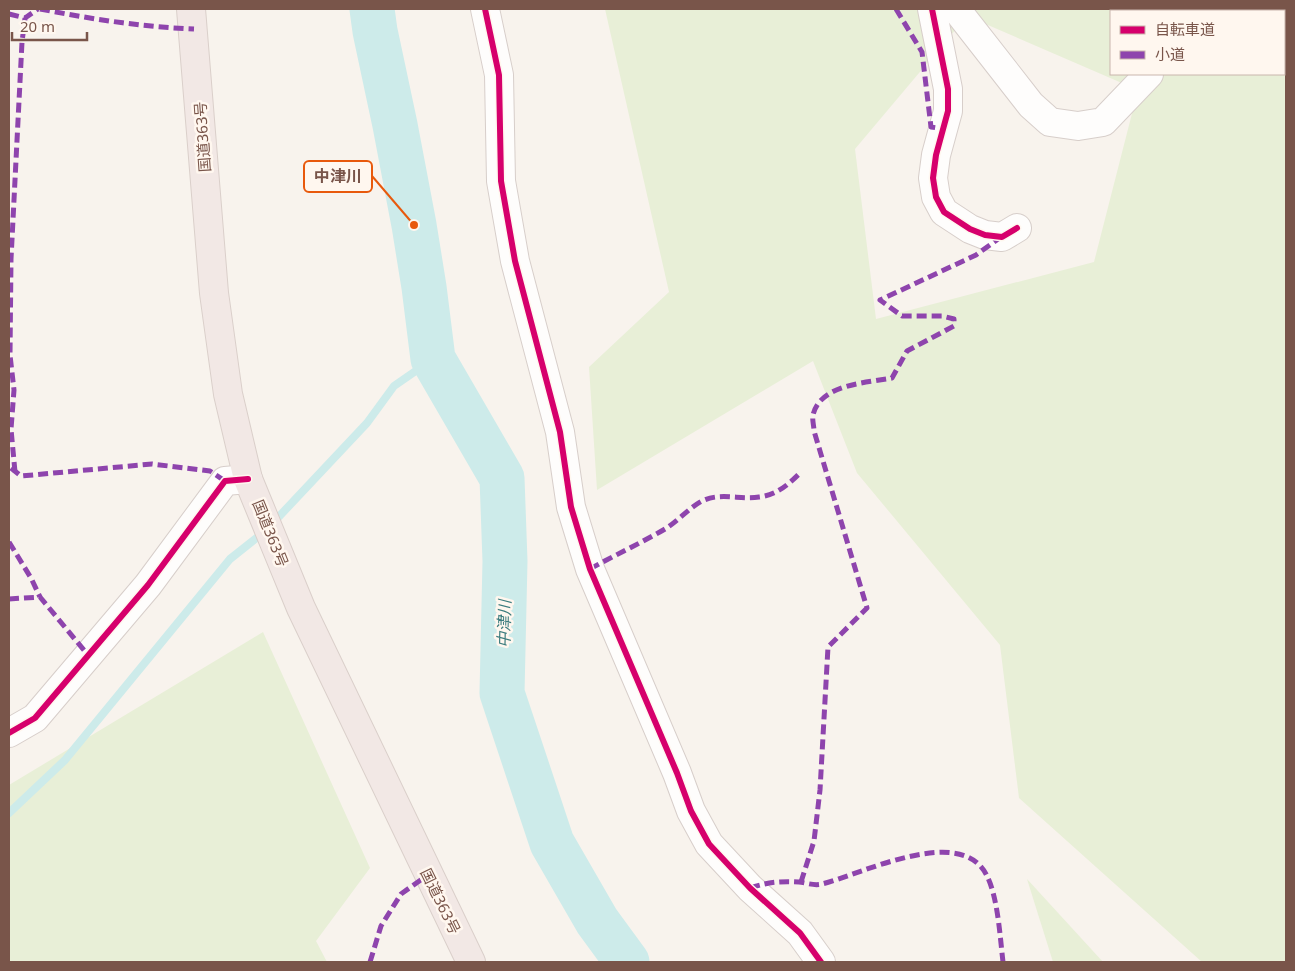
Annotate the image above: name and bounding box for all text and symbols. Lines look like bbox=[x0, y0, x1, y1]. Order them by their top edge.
scale bar bbox=[12, 10, 88, 42]
legend bbox=[1110, 10, 1285, 75]
text: 20 m bbox=[20, 16, 55, 36]
text: 自転車道 bbox=[1155, 19, 1215, 39]
text: 小道 bbox=[1155, 44, 1185, 64]
street label: 国道363号 bbox=[190, 101, 214, 173]
callout: 中津川 bbox=[304, 161, 372, 192]
text: 中津川 bbox=[314, 165, 362, 187]
street label: 国道363号 bbox=[248, 496, 294, 570]
water label: 中津川 bbox=[493, 598, 515, 648]
street label: 国道363号 bbox=[417, 865, 465, 937]

